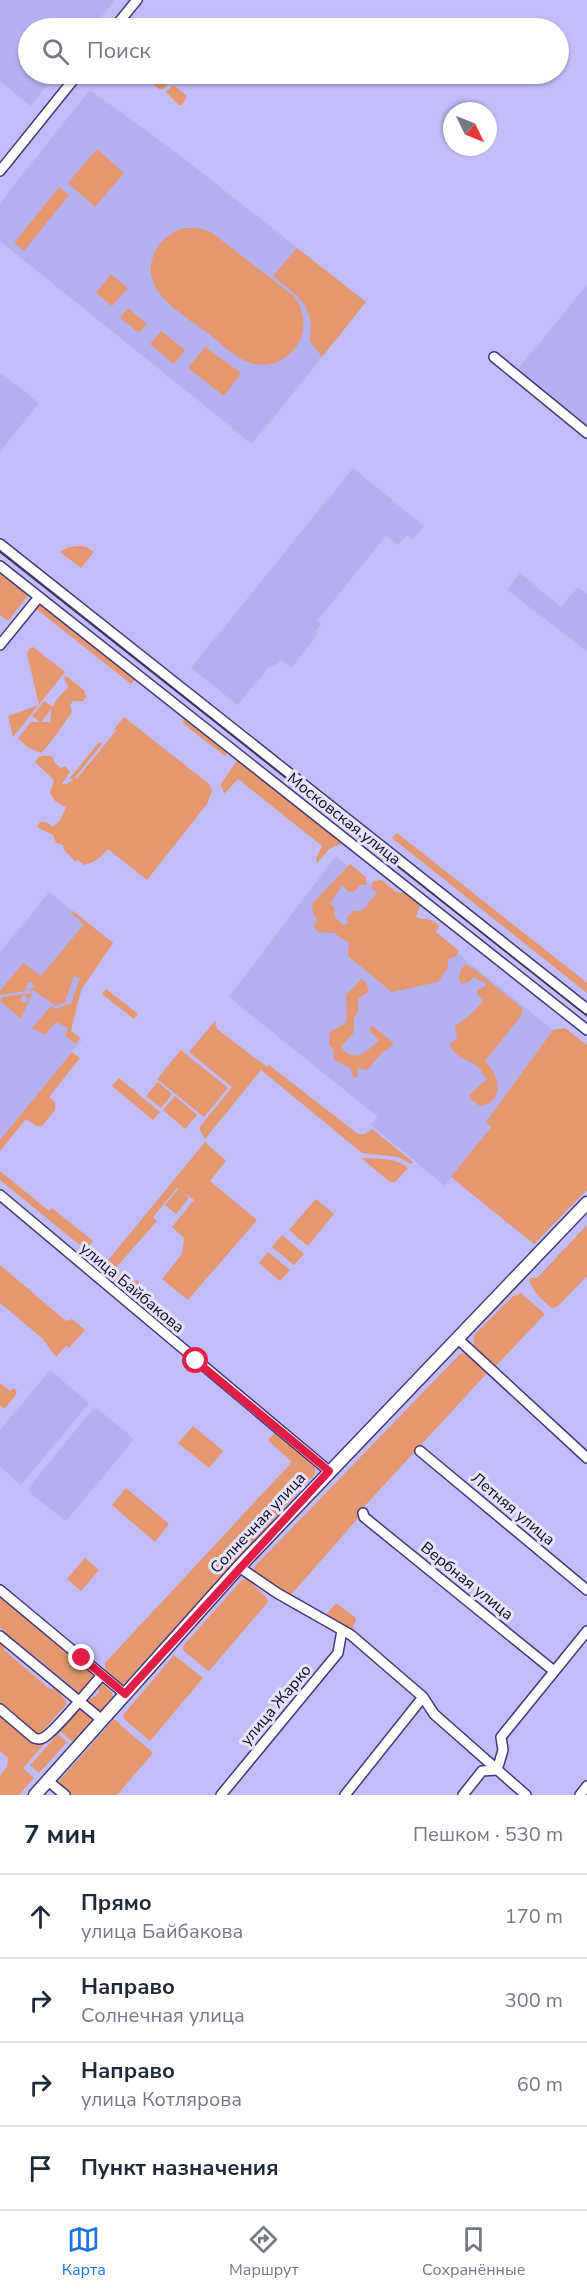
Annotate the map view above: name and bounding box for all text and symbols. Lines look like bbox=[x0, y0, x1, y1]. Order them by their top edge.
search box bbox=[18, 18, 569, 84]
icon: search bbox=[39, 35, 72, 68]
text: Поиск bbox=[87, 36, 151, 66]
north arrow bbox=[443, 102, 497, 156]
street label: Московская улица bbox=[283, 768, 405, 870]
street label: улица Байбакова bbox=[75, 1238, 189, 1338]
route start bbox=[182, 1347, 208, 1373]
street label: Летняя улица bbox=[466, 1467, 560, 1551]
street label: Солнечная улица bbox=[205, 1468, 311, 1578]
street label: Вербная улица bbox=[416, 1537, 518, 1625]
route end bbox=[68, 1644, 94, 1670]
street label: улица Жарко bbox=[235, 1660, 317, 1750]
text: 7 мин bbox=[24, 1817, 96, 1852]
text: Пешком · 530 m bbox=[413, 1821, 563, 1848]
text: Прямо bbox=[81, 1888, 152, 1918]
icon: ahead bbox=[24, 1900, 57, 1933]
text: 170 m bbox=[505, 1903, 563, 1930]
text: улица Байбакова bbox=[81, 1918, 243, 1945]
text: Направо bbox=[81, 1972, 175, 2002]
icon: right bbox=[24, 1984, 57, 2017]
text: 300 m bbox=[505, 1987, 563, 2014]
text: Солнечная улица bbox=[81, 2002, 245, 2029]
text: Направо bbox=[81, 2056, 175, 2086]
icon: right bbox=[24, 2068, 57, 2101]
text: 60 m bbox=[517, 2071, 563, 2098]
text: улица Котлярова bbox=[81, 2086, 242, 2113]
icon: arrive bbox=[24, 2152, 57, 2185]
text: Пункт назначения bbox=[81, 2153, 279, 2183]
tab: Карта bbox=[62, 2223, 106, 2281]
tab: Маршрут bbox=[229, 2223, 299, 2281]
tab: Сохранённые bbox=[422, 2223, 525, 2281]

